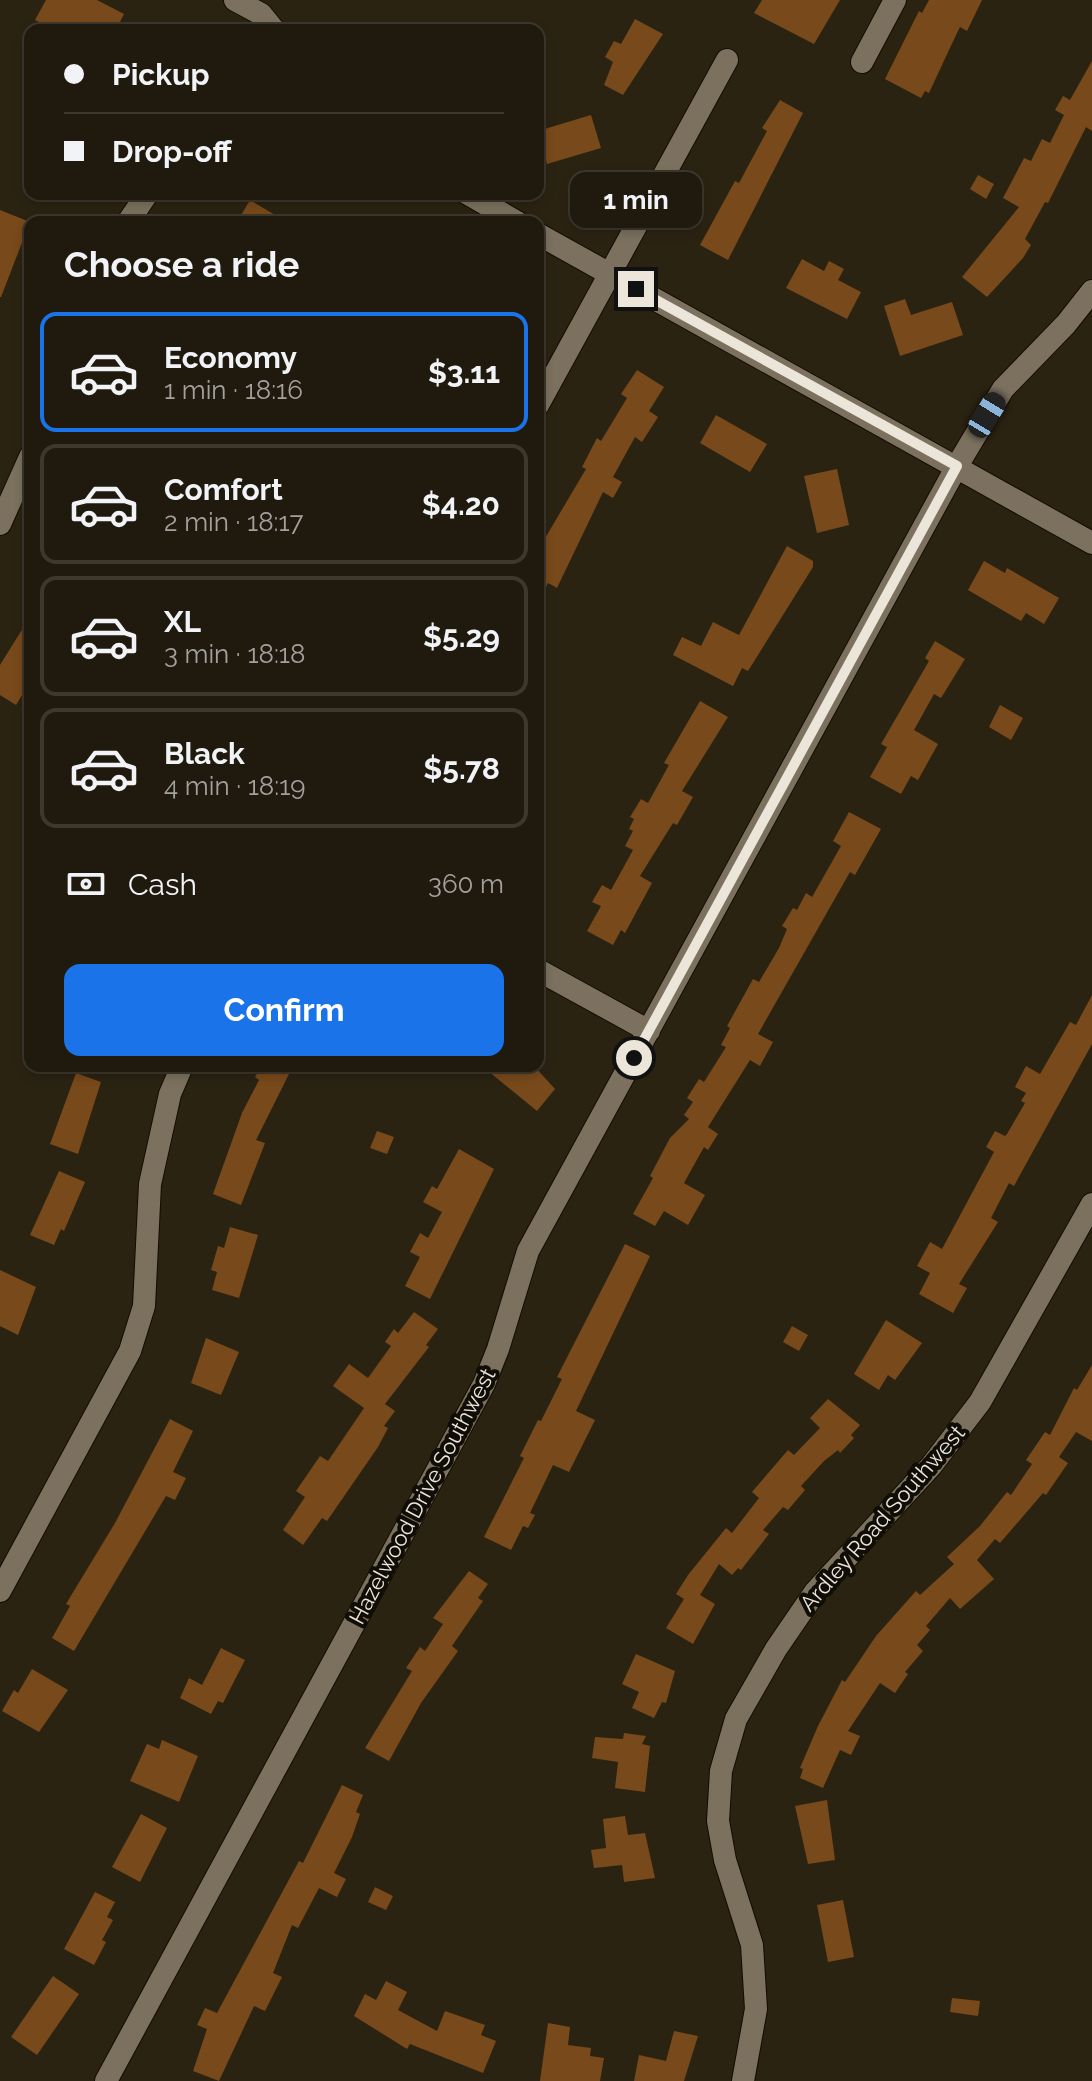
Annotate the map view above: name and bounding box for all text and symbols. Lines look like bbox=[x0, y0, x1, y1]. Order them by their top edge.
text: Pickup bbox=[112, 57, 210, 92]
text: Drop-off bbox=[112, 134, 232, 169]
callout: 1 min bbox=[570, 173, 702, 229]
text: 1 min bbox=[603, 185, 669, 215]
text: Choose a ride bbox=[64, 243, 299, 285]
route end bbox=[618, 271, 654, 307]
icon: car bbox=[68, 336, 140, 408]
text: Economy bbox=[164, 340, 297, 375]
text: $3.11 bbox=[428, 355, 500, 390]
text: 1 min · 18:16 bbox=[164, 375, 303, 405]
car bbox=[964, 388, 1010, 442]
icon: car bbox=[68, 468, 140, 540]
text: Comfort bbox=[164, 472, 283, 507]
text: $4.20 bbox=[422, 487, 500, 522]
text: 2 min · 18:17 bbox=[164, 507, 303, 537]
icon: car bbox=[68, 600, 140, 672]
text: XL bbox=[164, 604, 201, 639]
text: $5.29 bbox=[423, 619, 500, 654]
text: 3 min · 18:18 bbox=[164, 639, 305, 669]
icon: car bbox=[68, 732, 140, 804]
text: Black bbox=[164, 736, 245, 771]
text: $5.78 bbox=[423, 751, 500, 786]
text: 4 min · 18:19 bbox=[164, 771, 306, 801]
icon: cash bbox=[64, 862, 108, 906]
text: Cash bbox=[128, 867, 197, 902]
text: 360 m bbox=[428, 869, 504, 899]
button: Confirm bbox=[64, 964, 504, 1056]
route start bbox=[616, 1040, 652, 1076]
street label: Hazelwood Drive Southwest bbox=[343, 1363, 501, 1628]
street label: Ardley Road Southwest bbox=[794, 1419, 970, 1616]

